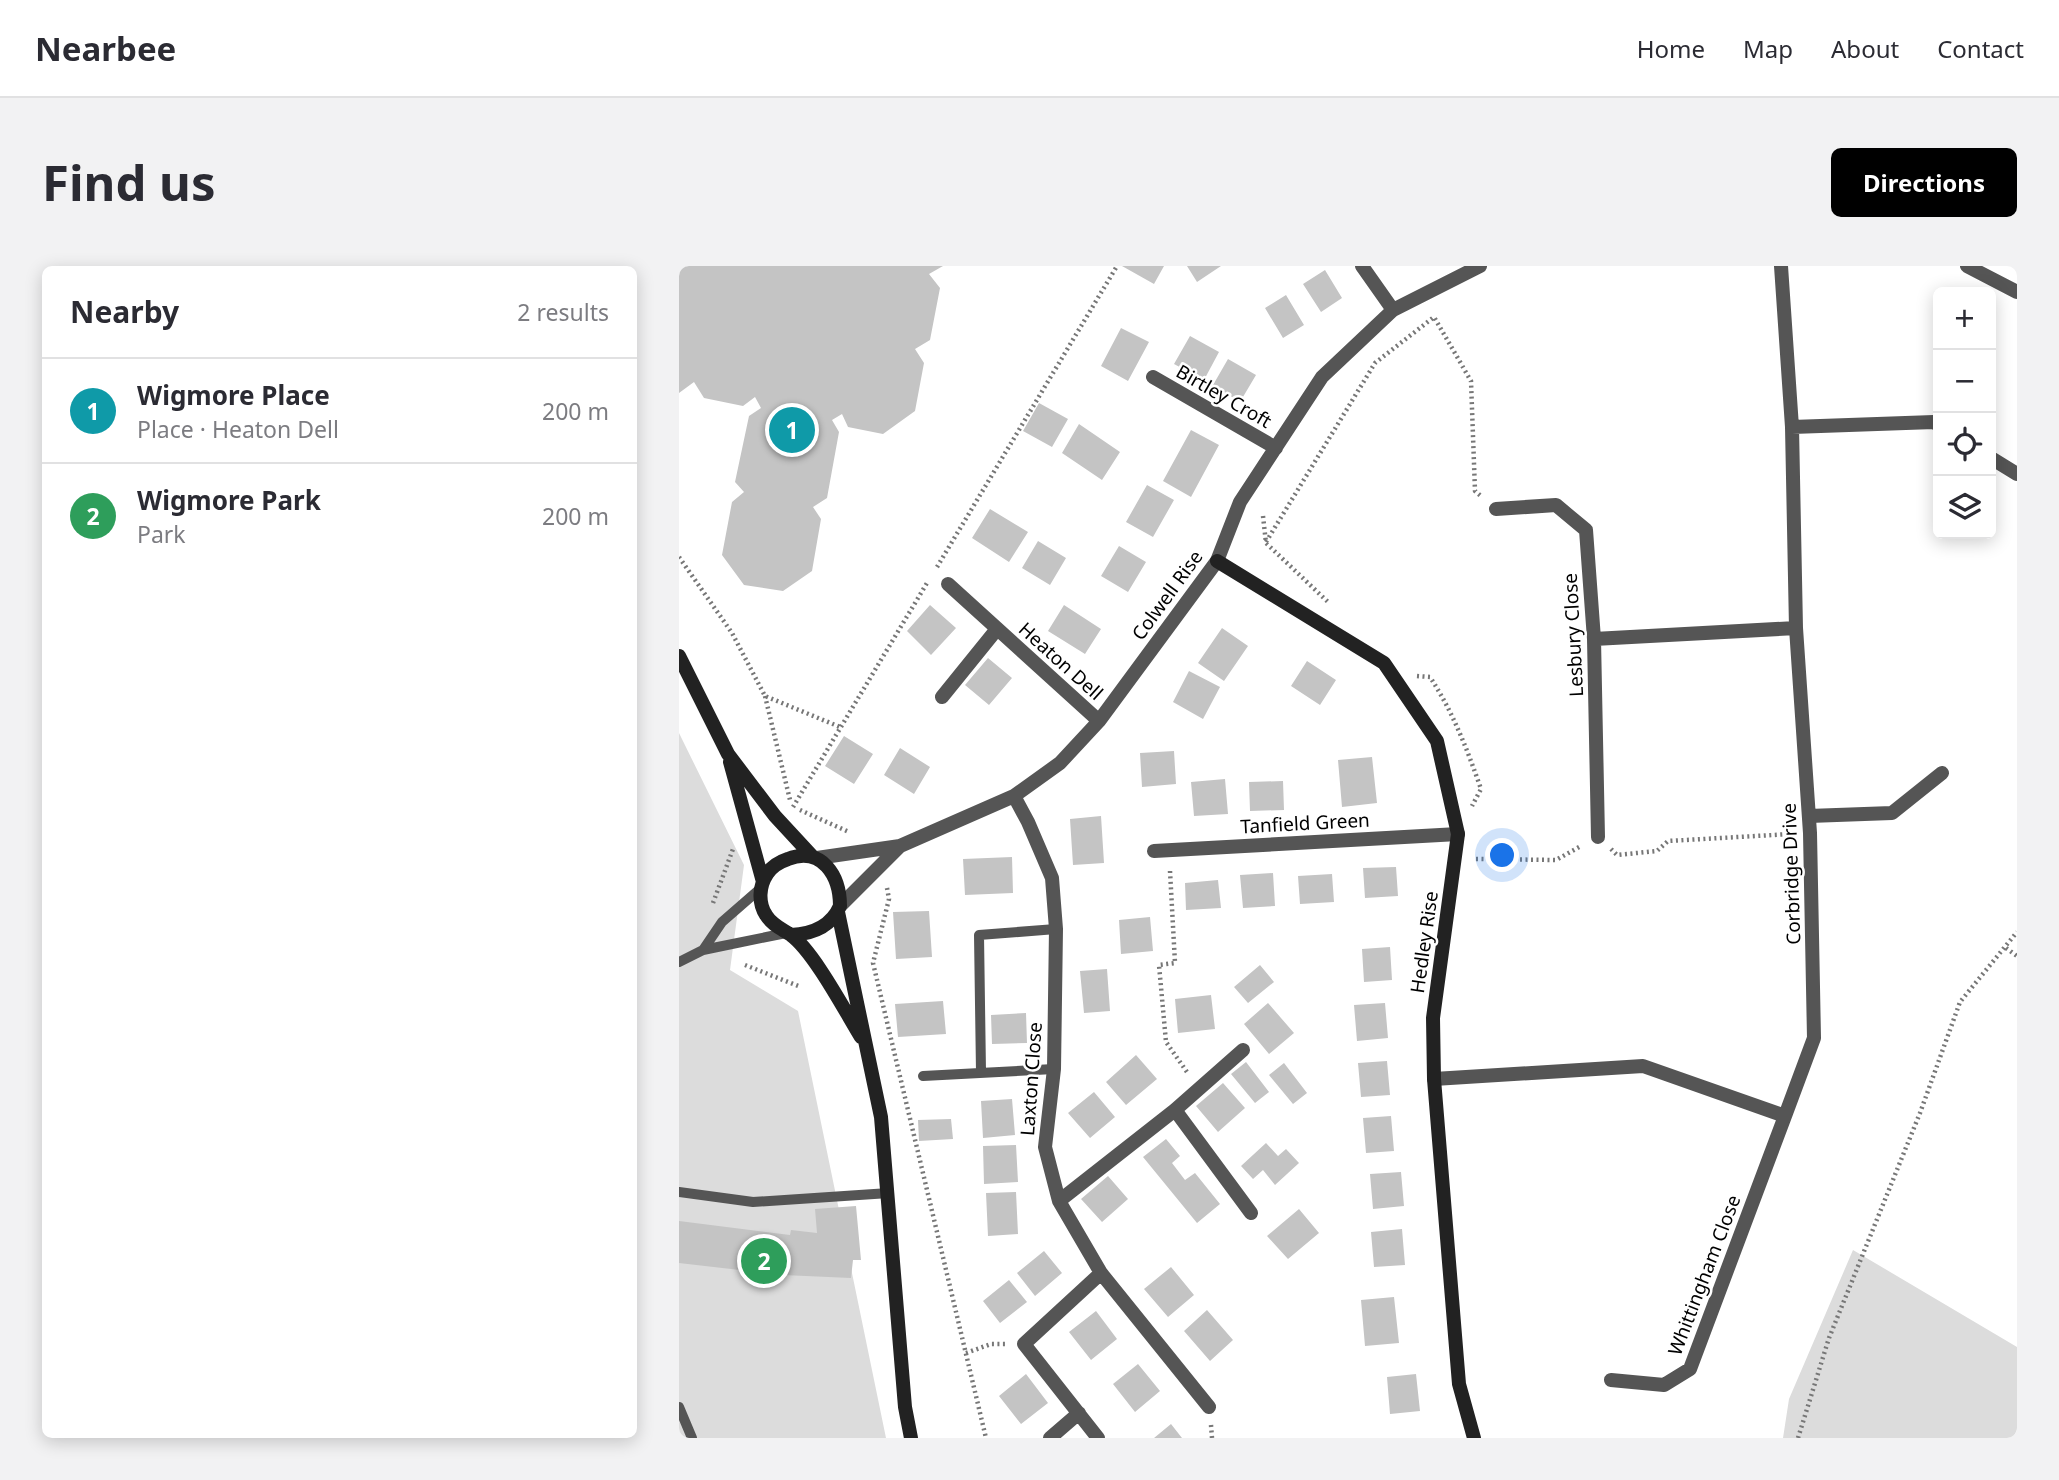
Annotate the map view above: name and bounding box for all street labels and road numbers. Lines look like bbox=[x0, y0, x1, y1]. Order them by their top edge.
street label: Birtley Croft bbox=[1172, 358, 1277, 434]
street label: Colwell Rise bbox=[1126, 545, 1208, 645]
street label: Lesbury Close bbox=[1557, 572, 1589, 698]
street label: Heaton Dell bbox=[1013, 616, 1109, 706]
street label: Corbridge Drive bbox=[1776, 803, 1806, 945]
street label: Tanfield Green bbox=[1240, 807, 1370, 839]
street label: Hedley Rise bbox=[1404, 889, 1444, 995]
street label: Laxton Close bbox=[1014, 1021, 1048, 1137]
street label: Whittingham Close bbox=[1661, 1191, 1747, 1359]

